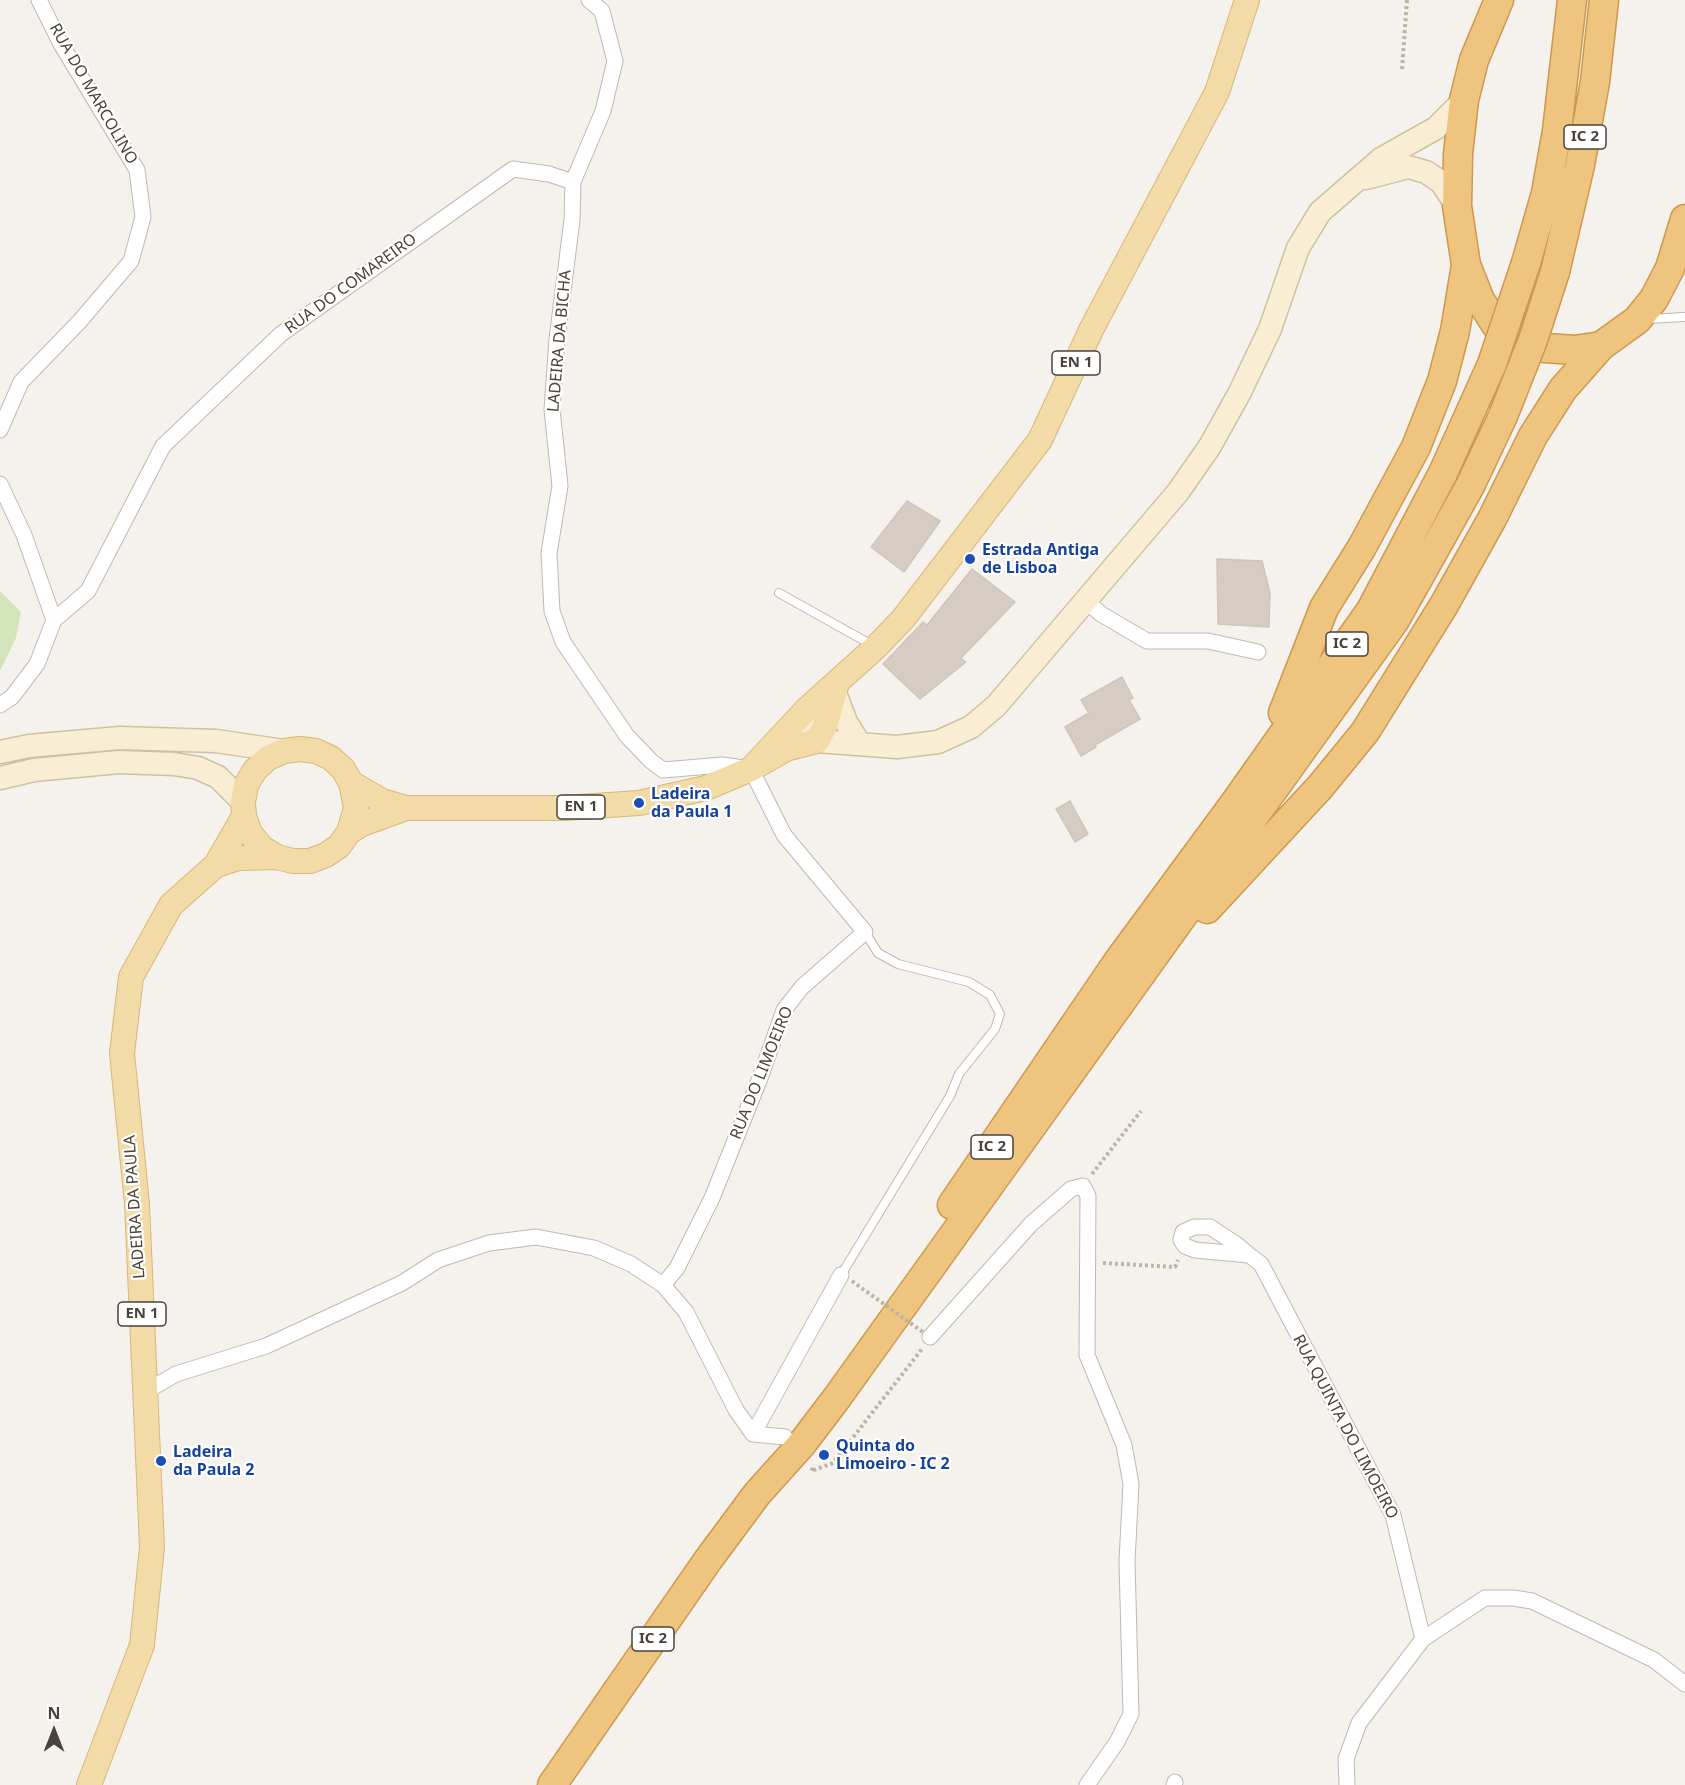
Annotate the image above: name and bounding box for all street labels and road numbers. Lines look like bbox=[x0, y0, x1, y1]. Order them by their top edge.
street label: RUA DO MARCOLINO bbox=[45, 20, 141, 168]
road number: IC 2 bbox=[1564, 125, 1606, 149]
street label: RUA DO COMAREIRO bbox=[281, 230, 421, 338]
street label: LADEIRA DA BICHA bbox=[544, 269, 576, 413]
road number: EN 1 bbox=[1052, 351, 1100, 375]
road number: IC 2 bbox=[1326, 632, 1368, 656]
road number: EN 1 bbox=[557, 795, 605, 819]
street label: RUA DO LIMOEIRO bbox=[727, 1004, 797, 1142]
street label: LADEIRA DA PAULA bbox=[120, 1134, 150, 1280]
road number: IC 2 bbox=[971, 1135, 1013, 1159]
road number: EN 1 bbox=[118, 1302, 166, 1326]
street label: RUA QUINTA DO LIMOEIRO bbox=[1288, 1332, 1402, 1522]
road number: IC 2 bbox=[632, 1627, 674, 1651]

